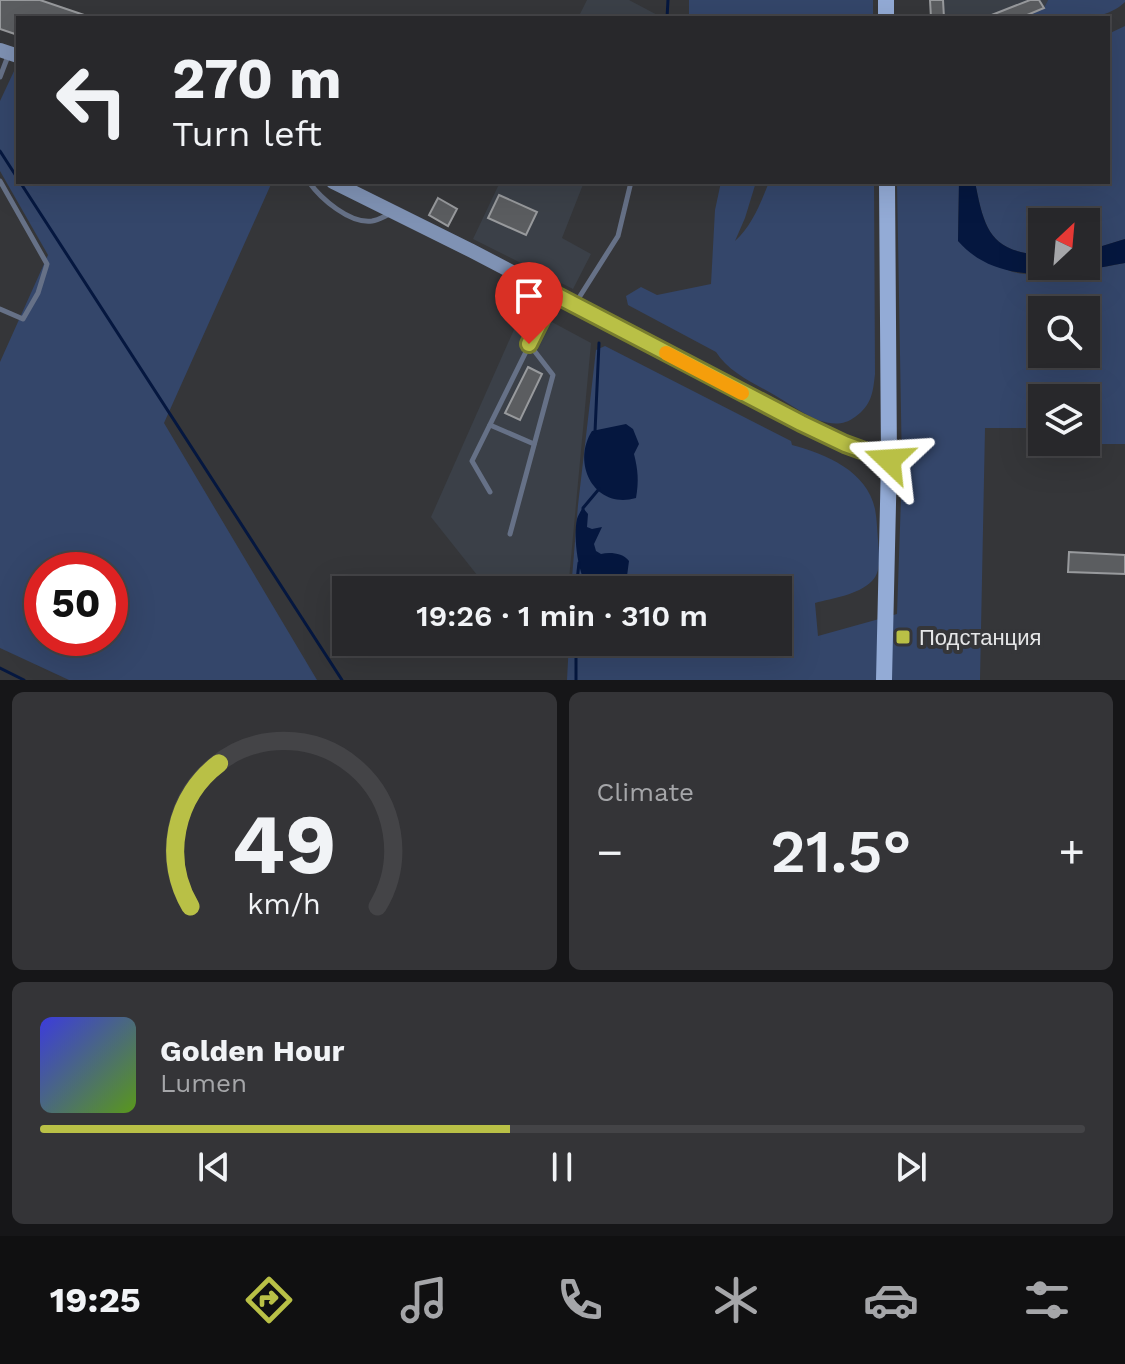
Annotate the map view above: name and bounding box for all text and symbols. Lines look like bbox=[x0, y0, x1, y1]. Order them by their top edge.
text: 270 m bbox=[172, 46, 342, 112]
icon: left bbox=[40, 48, 144, 152]
text: Turn left bbox=[172, 113, 322, 155]
north arrow bbox=[1028, 208, 1100, 280]
map controls bbox=[1028, 208, 1100, 456]
pin bbox=[495, 262, 563, 344]
icon: arrive bbox=[507, 274, 551, 318]
button: search bbox=[1028, 296, 1100, 368]
button: layers bbox=[1028, 384, 1100, 456]
position arrow bbox=[847, 418, 931, 502]
speed limit sign: 50 bbox=[24, 552, 128, 656]
text: 19:26 · 1 min · 310 m bbox=[416, 598, 708, 633]
place label: Подстанция bbox=[919, 625, 1041, 650]
marker: Подстанция bbox=[894, 628, 912, 646]
text: Climate bbox=[597, 777, 694, 807]
text: 49 bbox=[232, 796, 337, 893]
text: 21.5° bbox=[770, 816, 911, 887]
text: − bbox=[597, 826, 623, 878]
text: + bbox=[1058, 826, 1085, 878]
text: km/h bbox=[247, 887, 321, 921]
text: Golden Hour bbox=[160, 1033, 344, 1068]
text: Lumen bbox=[160, 1068, 247, 1098]
icon: previous bbox=[192, 1145, 236, 1189]
icon: pause bbox=[540, 1145, 584, 1189]
icon: next bbox=[889, 1145, 933, 1189]
icon: directions bbox=[241, 1272, 297, 1328]
icon: music bbox=[396, 1272, 452, 1328]
icon: phone bbox=[552, 1272, 608, 1328]
icon: climate bbox=[708, 1272, 764, 1328]
icon: car bbox=[863, 1272, 919, 1328]
icon: filters bbox=[1019, 1272, 1075, 1328]
text: 19:25 bbox=[50, 1279, 141, 1321]

